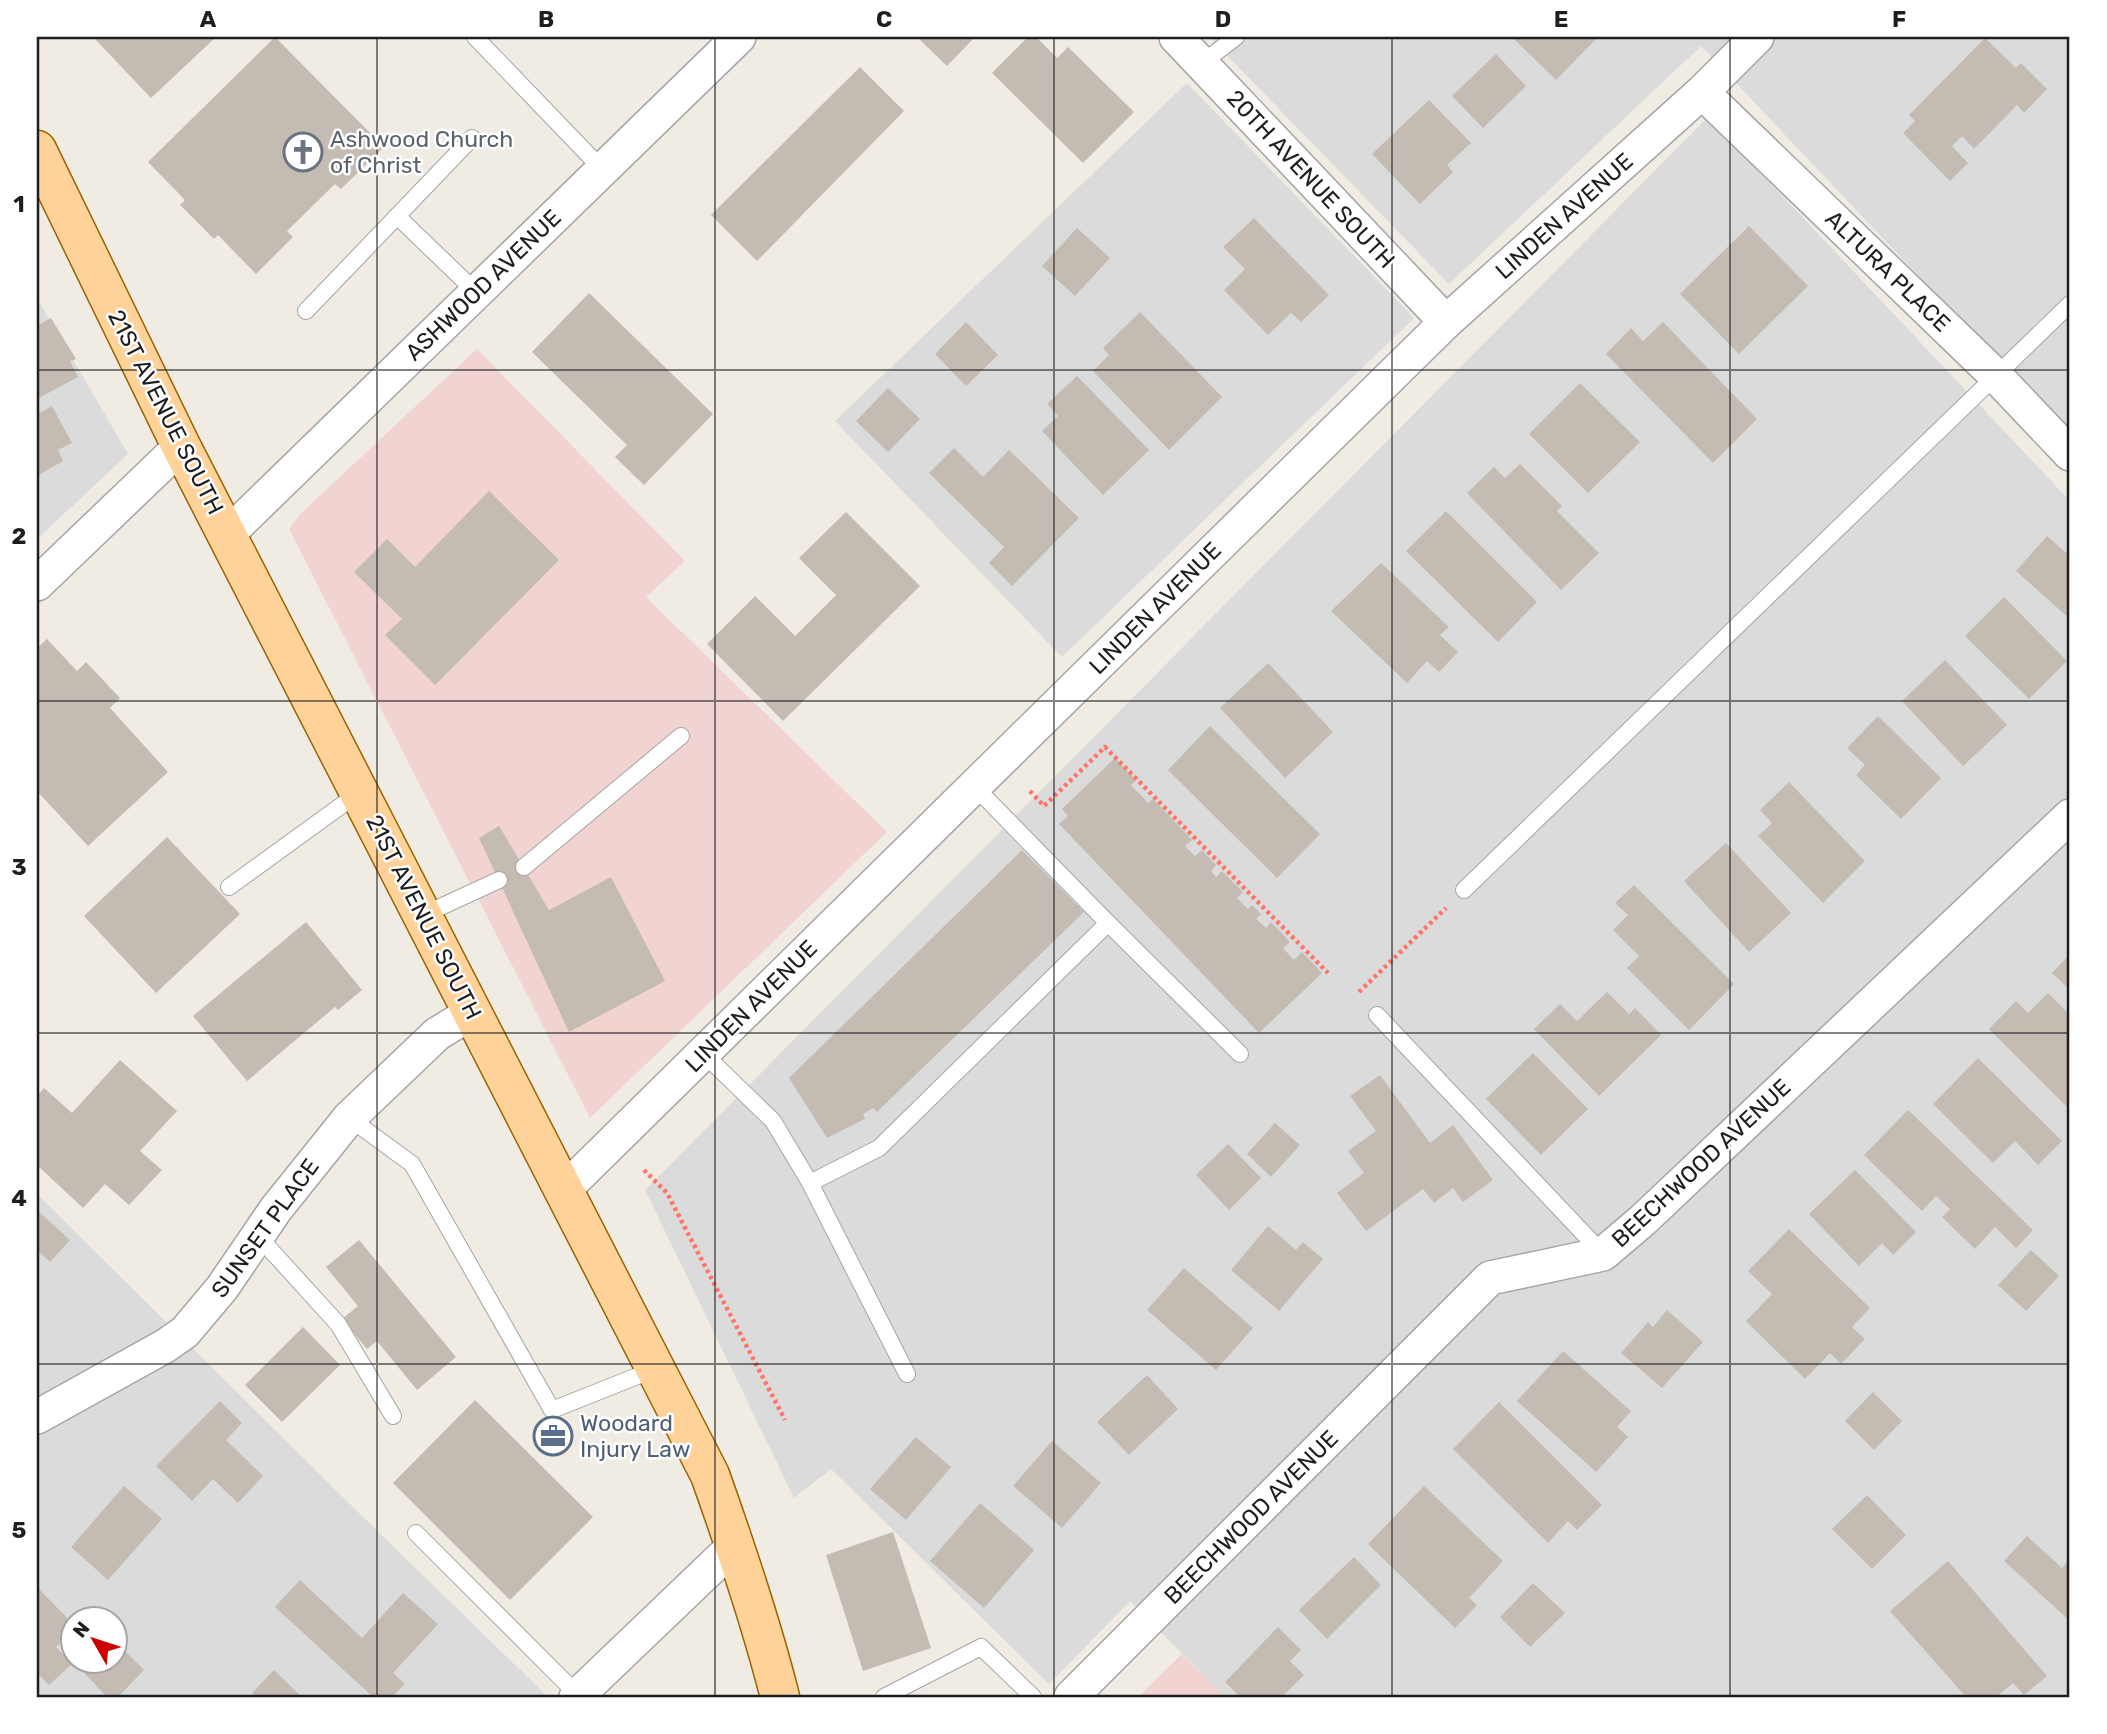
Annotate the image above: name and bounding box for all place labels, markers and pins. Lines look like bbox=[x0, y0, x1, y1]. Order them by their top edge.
place label: Ashwood Church of Christ bbox=[330, 125, 513, 179]
church icon: Ashwood Church of Christ bbox=[282, 131, 324, 173]
place label: Woodard Injury Law bbox=[580, 1409, 690, 1463]
office icon: Woodard Injury Law bbox=[532, 1415, 574, 1457]

